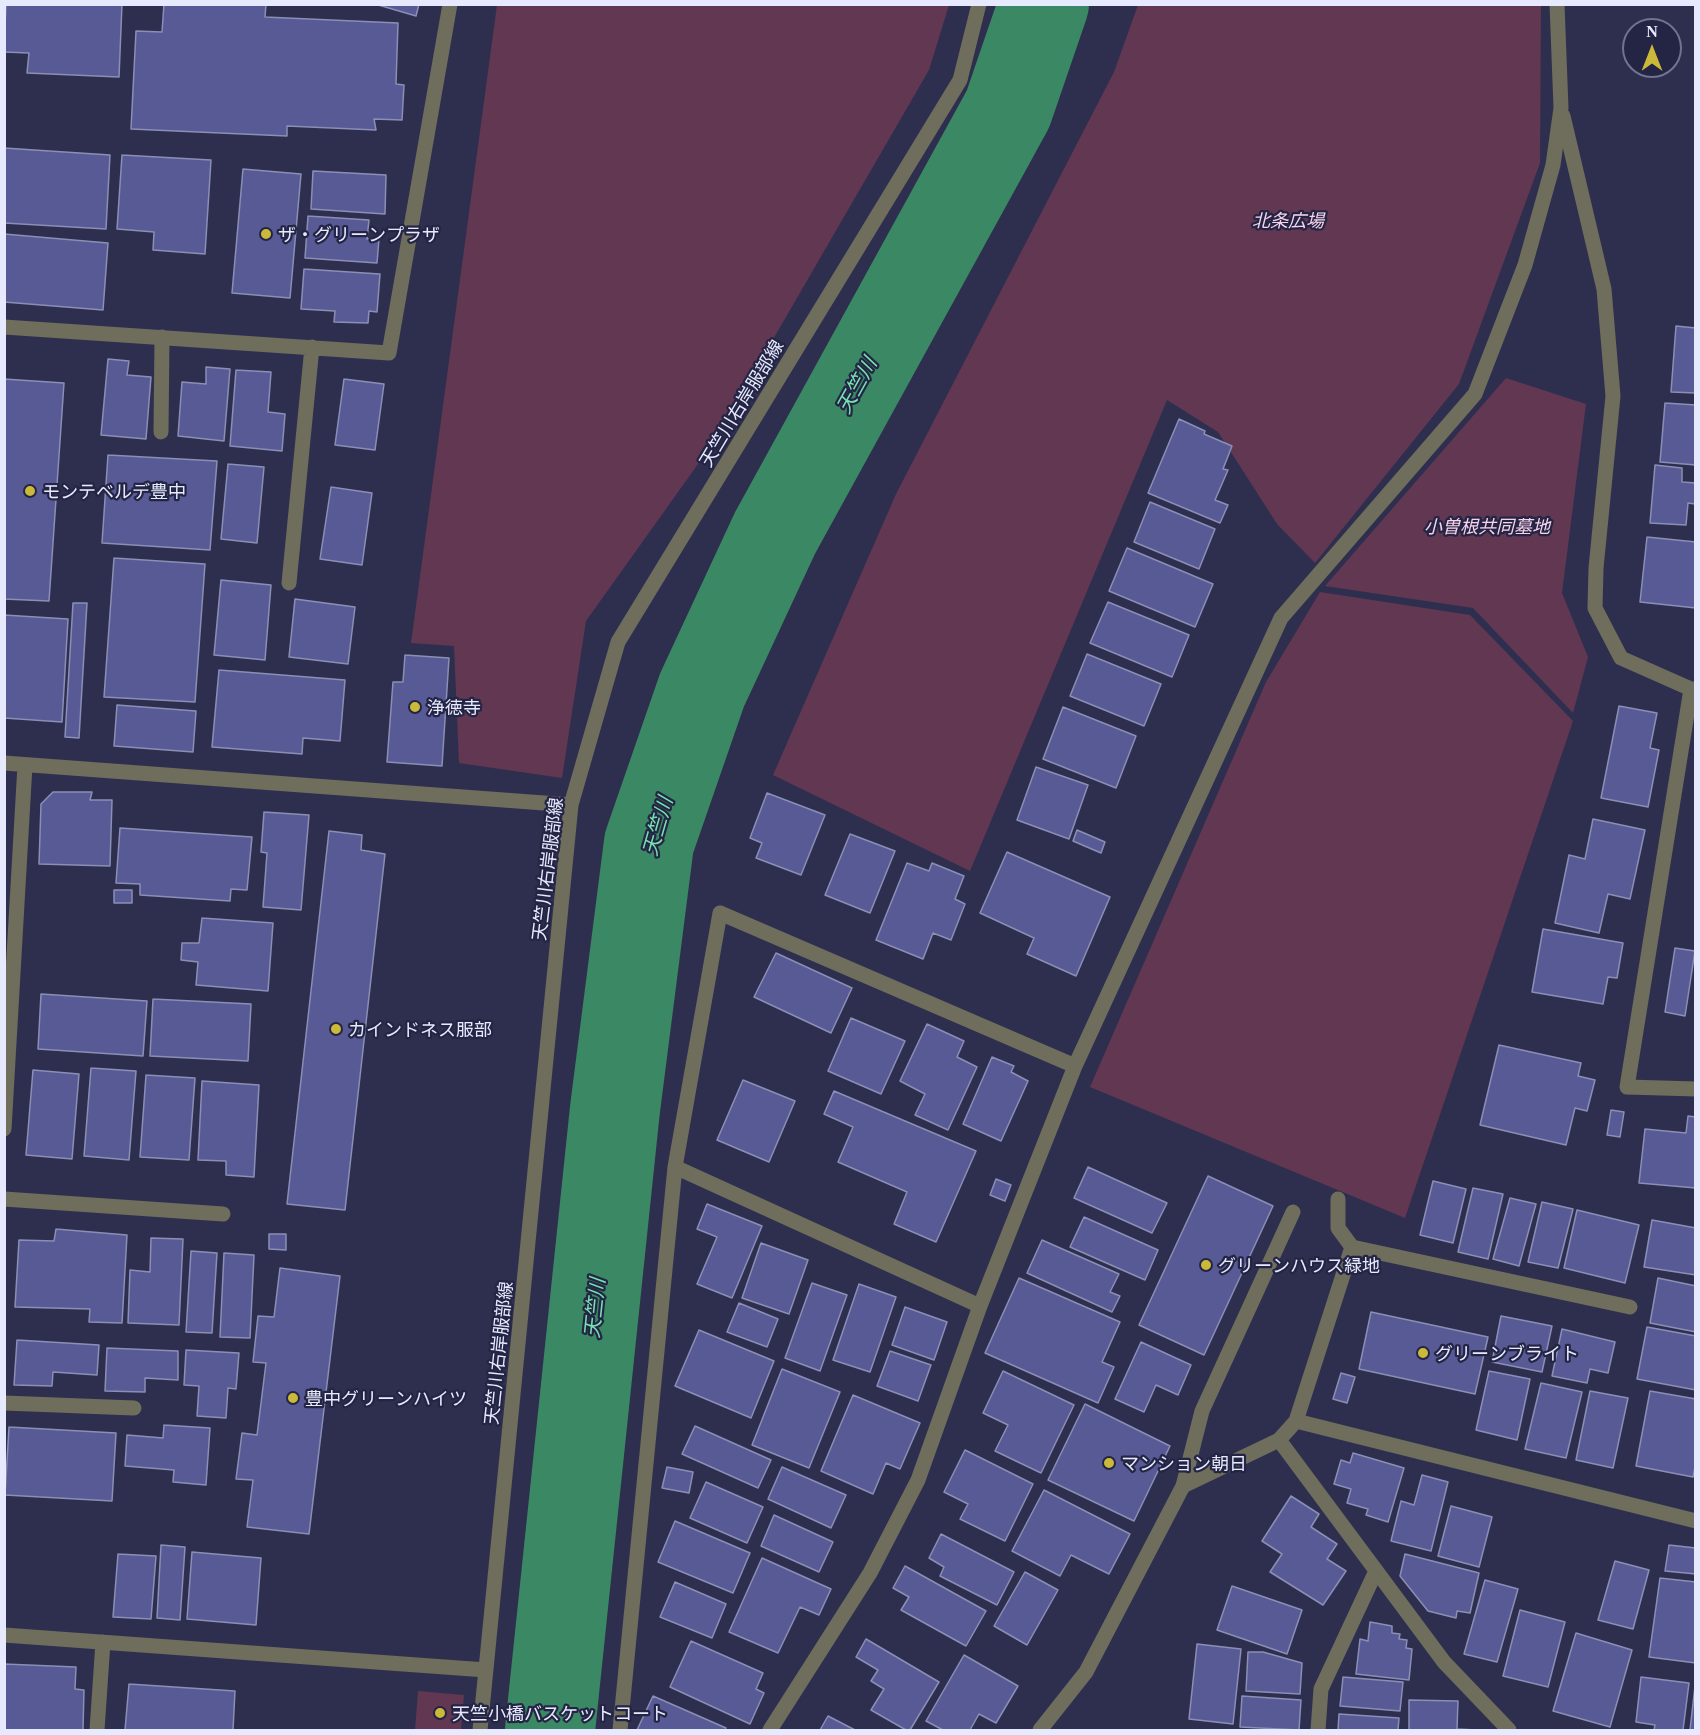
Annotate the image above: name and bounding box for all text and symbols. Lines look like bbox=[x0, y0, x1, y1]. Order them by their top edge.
north arrow bbox=[1622, 18, 1682, 78]
text: N bbox=[1646, 23, 1658, 40]
park label: 北条広場 bbox=[1252, 209, 1324, 231]
place label: ザ・グリーンプラザ bbox=[278, 223, 440, 245]
marker: ザ・グリーンプラザ bbox=[259, 227, 273, 241]
street label: 天竺川右岸服部線 bbox=[695, 336, 787, 470]
water label: 天竺川 bbox=[831, 353, 881, 417]
place label: モンテベルデ豊中 bbox=[42, 480, 186, 502]
marker: モンテベルデ豊中 bbox=[23, 484, 37, 498]
park label: 小曽根共同墓地 bbox=[1424, 515, 1550, 537]
place label: 浄徳寺 bbox=[427, 696, 481, 718]
marker: 浄徳寺 bbox=[408, 700, 422, 714]
water label: 天竺川 bbox=[637, 794, 677, 858]
street label: 天竺川右岸服部線 bbox=[528, 796, 566, 942]
place label: カインドネス服部 bbox=[348, 1018, 492, 1040]
marker: カインドネス服部 bbox=[329, 1022, 343, 1036]
place label: グリーンハウス緑地 bbox=[1218, 1254, 1380, 1276]
marker: グリーンハウス緑地 bbox=[1199, 1258, 1213, 1272]
water label: 天竺川 bbox=[579, 1277, 609, 1339]
street label: 天竺川右岸服部線 bbox=[480, 1280, 516, 1426]
place label: グリーンブライト bbox=[1435, 1342, 1579, 1364]
marker: グリーンブライト bbox=[1416, 1346, 1430, 1360]
place label: 豊中グリーンハイツ bbox=[305, 1387, 467, 1409]
marker: 豊中グリーンハイツ bbox=[286, 1391, 300, 1405]
place label: マンション朝日 bbox=[1121, 1452, 1247, 1474]
marker: マンション朝日 bbox=[1102, 1456, 1116, 1470]
place label: 天竺小橋バスケットコート bbox=[452, 1702, 668, 1724]
marker: 天竺小橋バスケットコート bbox=[433, 1706, 447, 1720]

